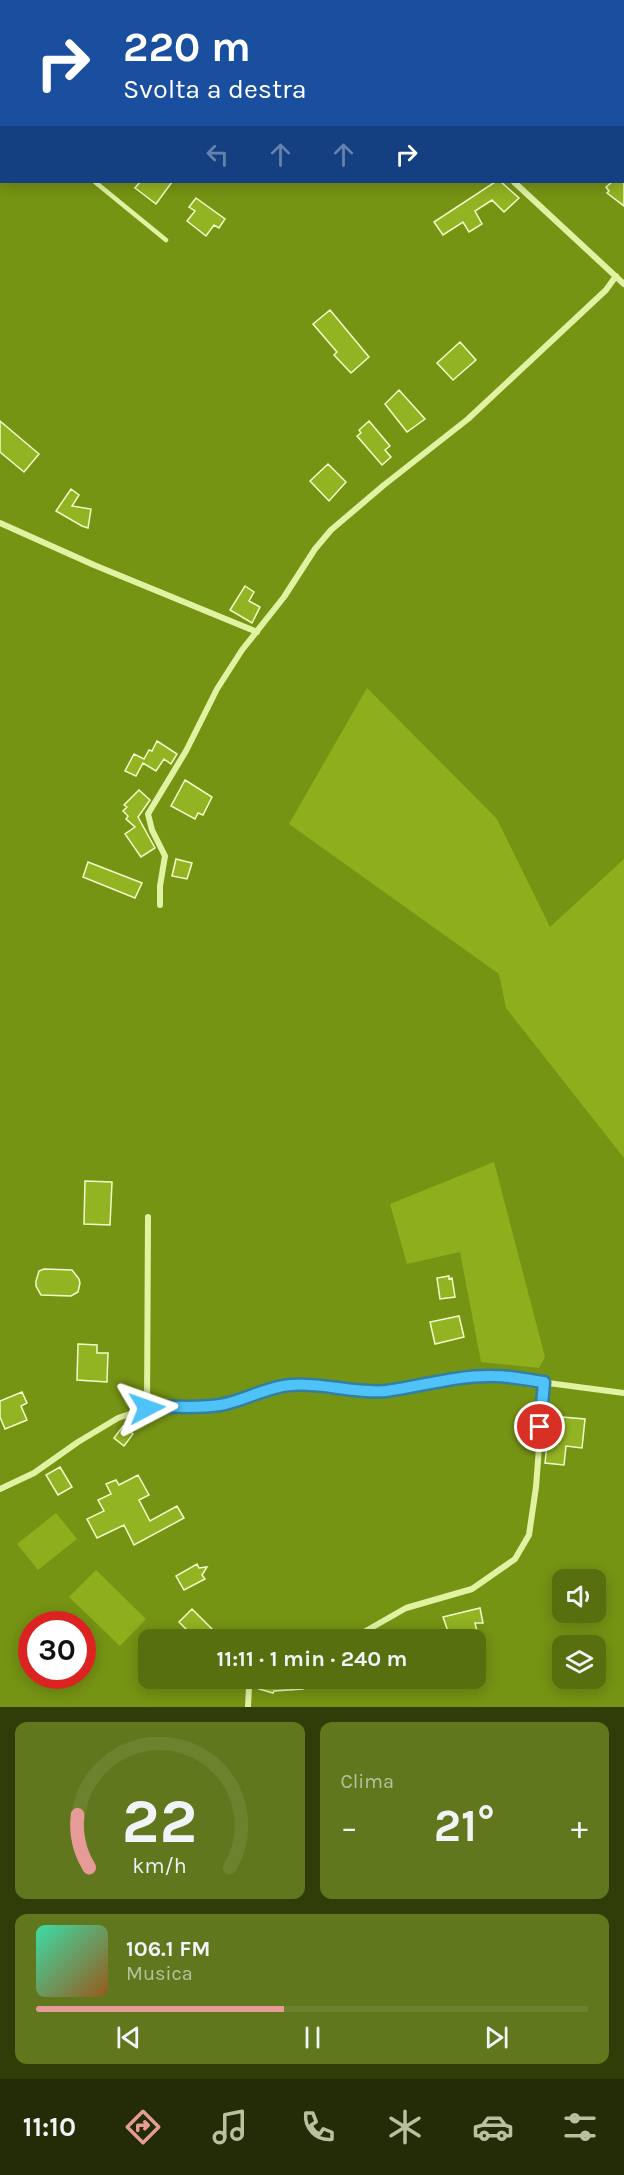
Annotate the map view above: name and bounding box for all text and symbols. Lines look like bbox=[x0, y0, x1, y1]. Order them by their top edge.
text: 220 m bbox=[123, 22, 251, 72]
icon: right bbox=[24, 24, 102, 102]
text: Svolta a destra bbox=[123, 73, 307, 105]
icon: left bbox=[201, 138, 234, 171]
icon: ahead bbox=[264, 138, 297, 171]
icon: ahead bbox=[327, 138, 360, 171]
icon: right bbox=[390, 138, 423, 171]
position arrow bbox=[115, 1376, 179, 1440]
pin bbox=[514, 1401, 565, 1452]
icon: arrive bbox=[523, 1410, 556, 1443]
map controls bbox=[552, 1569, 606, 1689]
button: sound bbox=[552, 1569, 606, 1623]
speed limit sign: 30 bbox=[18, 1611, 96, 1689]
button: layers bbox=[552, 1635, 606, 1689]
text: 11:11 · 1 min · 240 m bbox=[217, 1646, 408, 1672]
text: Clima bbox=[341, 1770, 394, 1793]
text: 22 bbox=[122, 1785, 197, 1858]
text: 21° bbox=[434, 1800, 495, 1852]
text: − bbox=[341, 1808, 358, 1846]
text: + bbox=[571, 1808, 588, 1846]
text: km/h bbox=[133, 1853, 187, 1878]
text: 106.1 FM bbox=[126, 1936, 211, 1962]
text: Musica bbox=[126, 1962, 193, 1985]
icon: previous bbox=[112, 2021, 145, 2054]
icon: pause bbox=[296, 2021, 329, 2054]
icon: next bbox=[480, 2021, 513, 2054]
icon: directions bbox=[122, 2106, 164, 2148]
icon: music bbox=[209, 2106, 251, 2148]
icon: phone bbox=[297, 2106, 339, 2148]
icon: climate bbox=[384, 2106, 426, 2148]
icon: car bbox=[472, 2106, 514, 2148]
icon: filters bbox=[559, 2106, 601, 2148]
text: 11:10 bbox=[23, 2111, 76, 2143]

